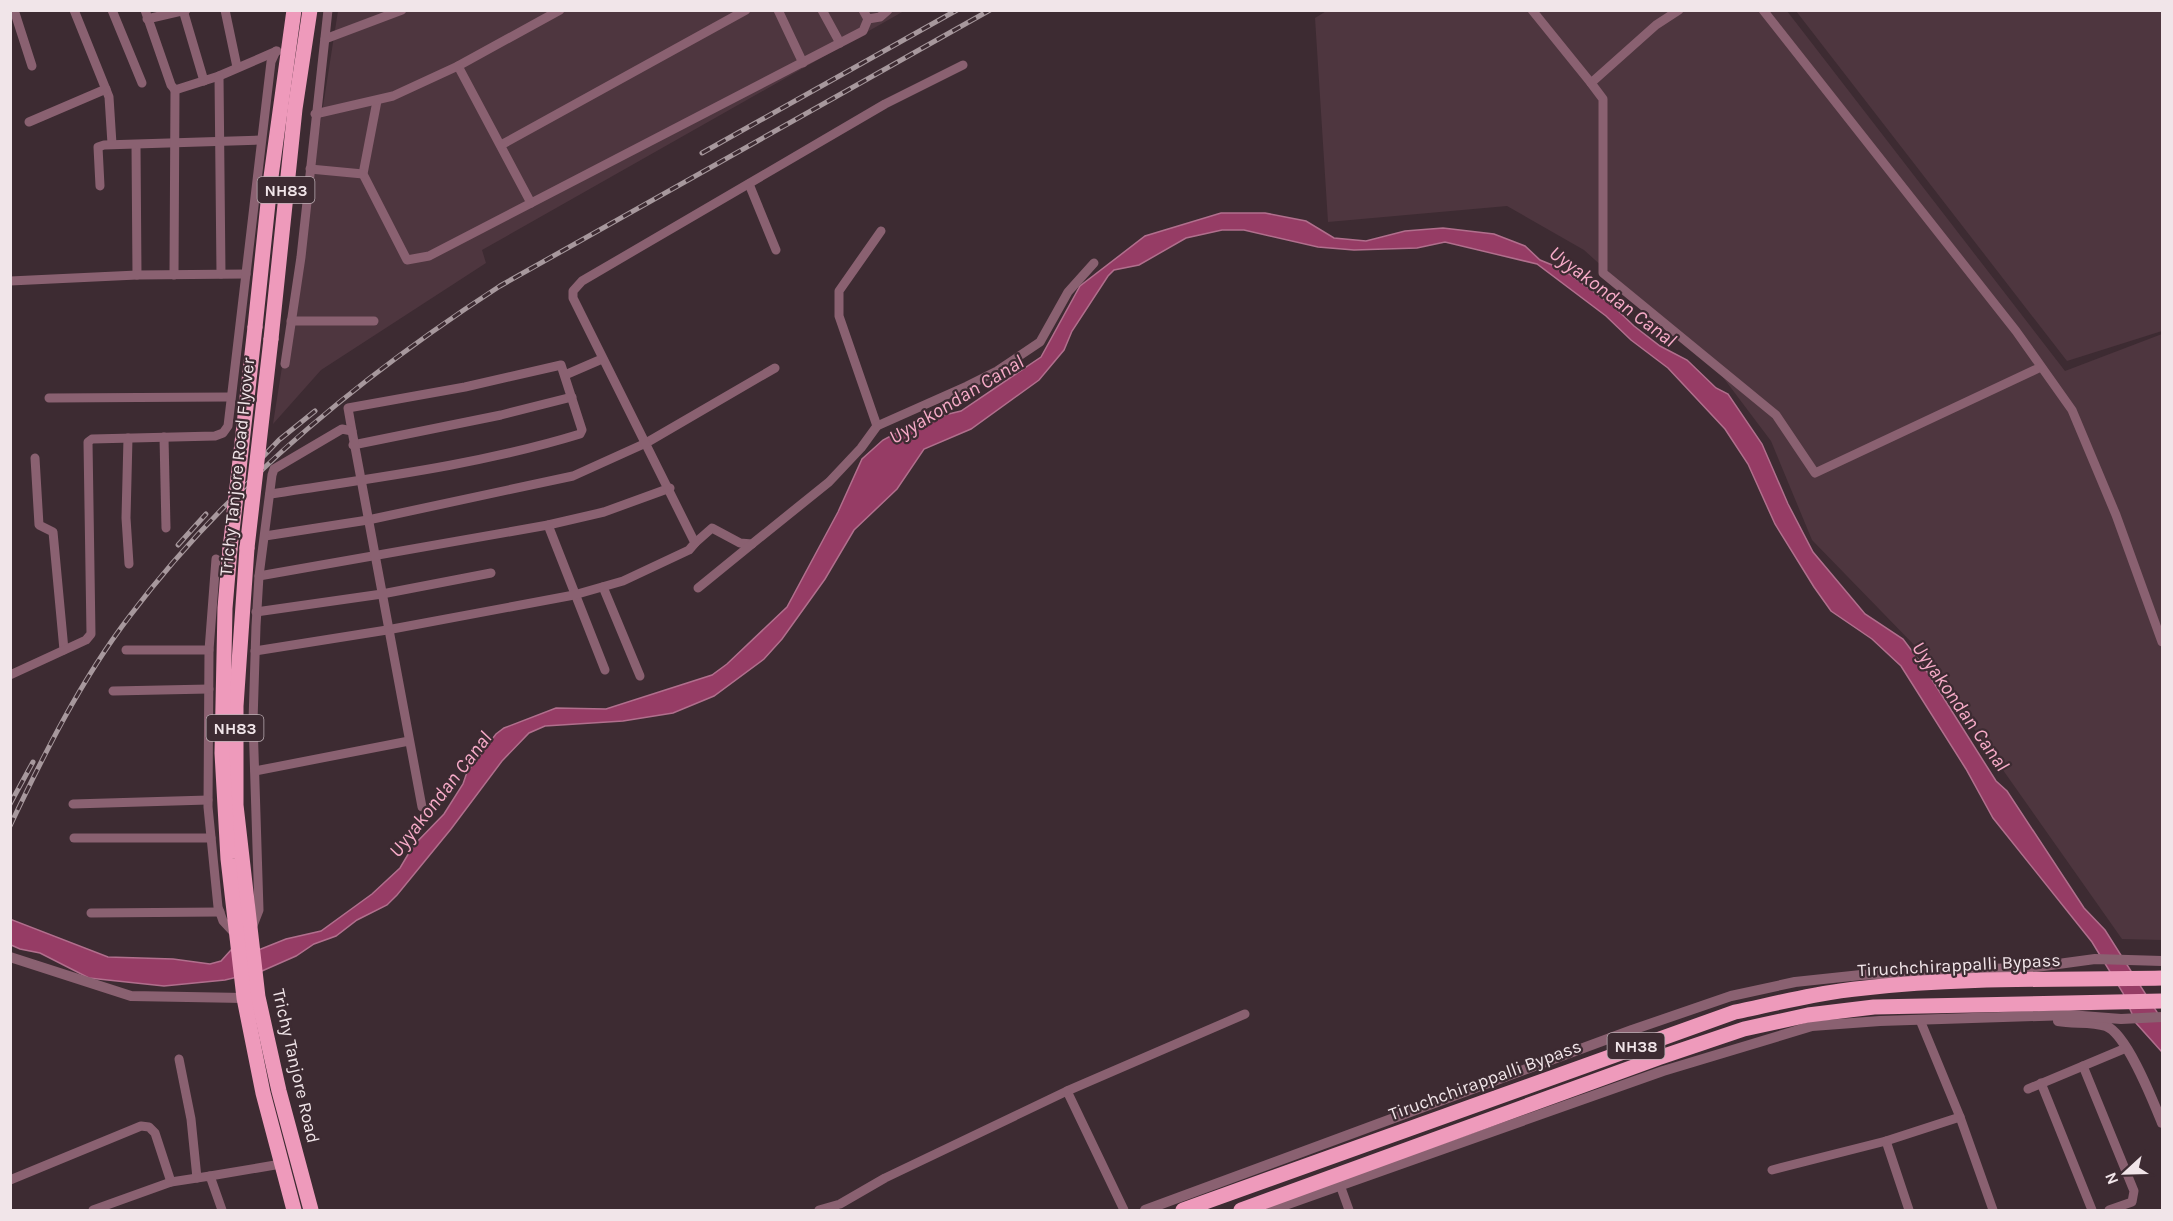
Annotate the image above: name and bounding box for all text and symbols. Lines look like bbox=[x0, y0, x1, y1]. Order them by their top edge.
road number: NH83 bbox=[258, 177, 314, 203]
water label: Uyyakondan Canal bbox=[1545, 241, 1681, 352]
water label: Uyyakondan Canal bbox=[885, 350, 1028, 449]
street label: Trichy Tanjore Road Flyover bbox=[215, 356, 259, 577]
water label: Uyyakondan Canal bbox=[1907, 637, 2014, 776]
road number: NH83 bbox=[206, 715, 264, 741]
water label: Uyyakondan Canal bbox=[384, 727, 497, 862]
street label: Tiruchchirappalli Bypass bbox=[1857, 949, 2061, 981]
street label: Trichy Tanjore Road bbox=[268, 987, 324, 1145]
road number: NH38 bbox=[1608, 1033, 1664, 1059]
street label: Tiruchchirappalli Bypass bbox=[1386, 1035, 1584, 1125]
north arrow bbox=[2095, 1143, 2155, 1203]
text: N bbox=[2101, 1170, 2123, 1187]

